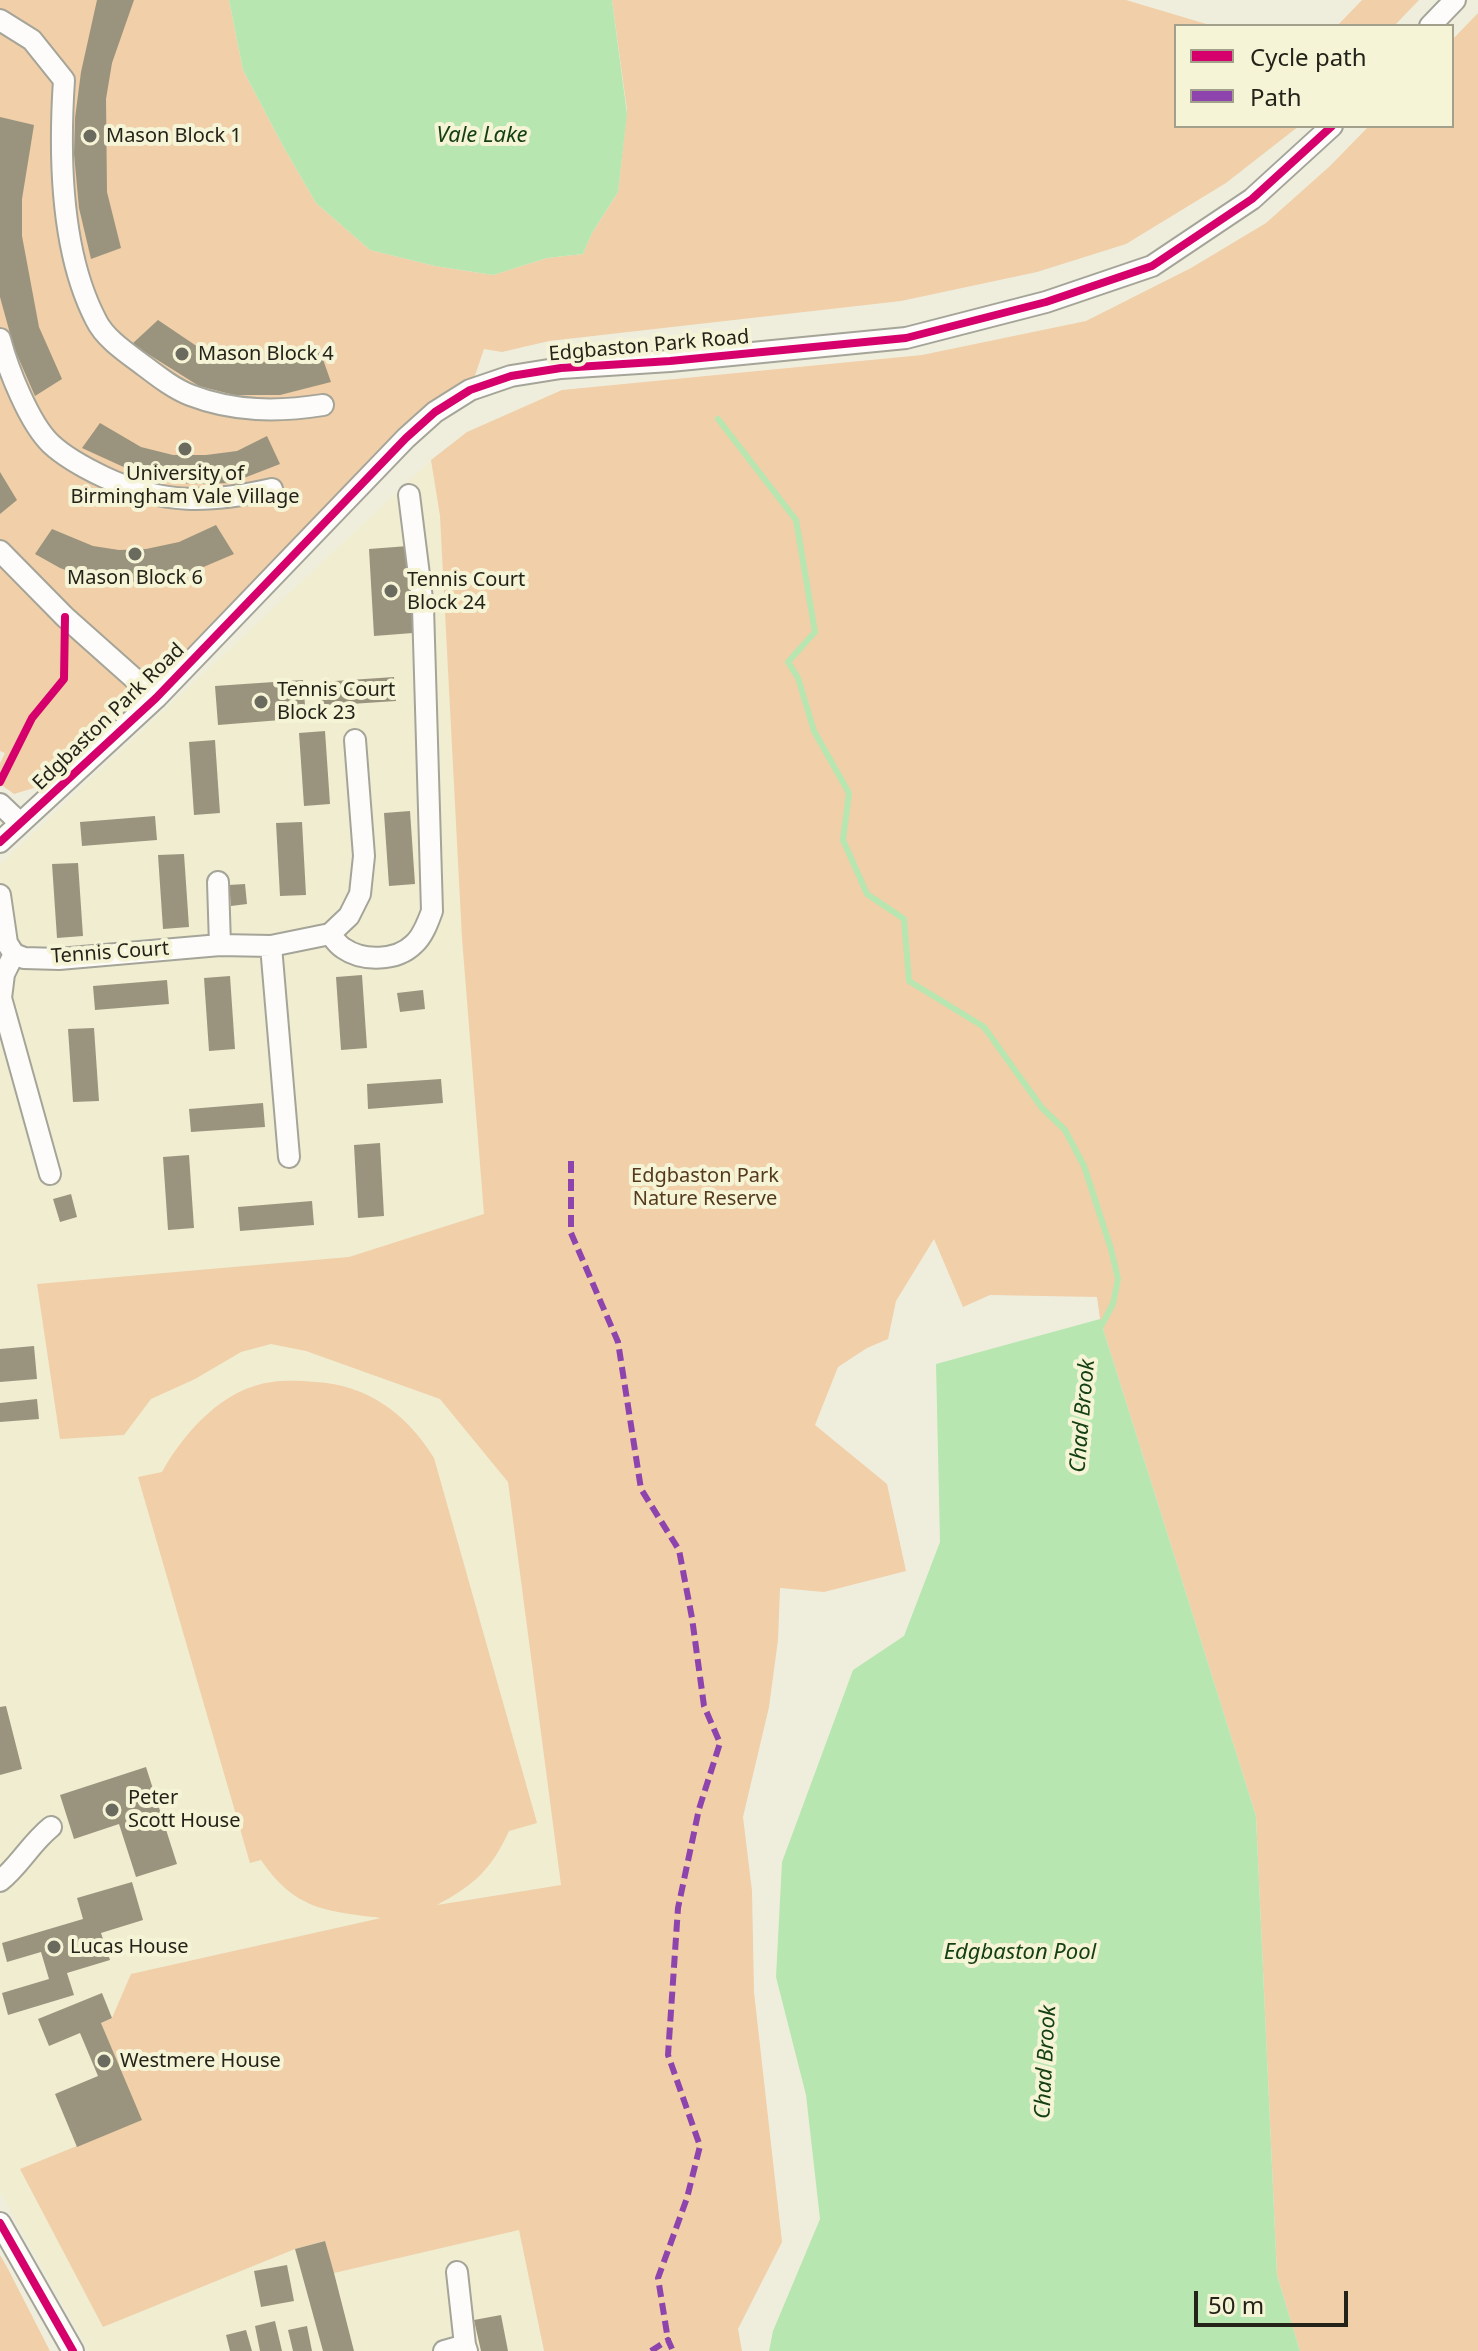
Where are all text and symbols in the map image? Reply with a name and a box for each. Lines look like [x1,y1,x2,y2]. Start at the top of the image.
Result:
legend [1174,24,1454,128]
text: Cycle path [1250,40,1367,73]
text: Path [1250,80,1301,113]
water label: Vale Lake [436,123,528,149]
place label: Mason Block 1 [106,124,242,148]
marker: Mason Block 1 [81,127,99,145]
street label: Edgbaston Park Road [548,325,750,367]
place label: Mason Block 4 [198,342,334,366]
marker: Mason Block 4 [173,345,191,363]
marker: University of Birmingham Vale Village [176,440,194,458]
place label: University of Birmingham Vale Village [70,462,300,509]
marker: Mason Block 6 [126,545,144,563]
place label: Mason Block 6 [67,566,203,590]
place label: Tennis Court Block 24 [407,568,525,615]
marker: Tennis Court Block 24 [382,582,400,600]
street label: Edgbaston Park Road [28,638,190,796]
place label: Tennis Court Block 23 [277,678,395,725]
marker: Tennis Court Block 23 [252,693,270,711]
street label: Tennis Court [50,937,170,969]
park label: Edgbaston Park Nature Reserve [631,1164,779,1211]
water label: Chad Brook [1065,1358,1101,1474]
place label: Peter Scott House [128,1786,240,1833]
marker: Peter Scott House [103,1801,121,1819]
place label: Lucas House [70,1935,189,1959]
marker: Lucas House [45,1938,63,1956]
water label: Edgbaston Pool [944,1940,1096,1966]
water label: Chad Brook [1030,2004,1062,2120]
place label: Westmere House [120,2049,281,2073]
marker: Westmere House [95,2052,113,2070]
scale bar [1198,2275,1352,2325]
text: 50 m [1208,2288,1264,2321]

